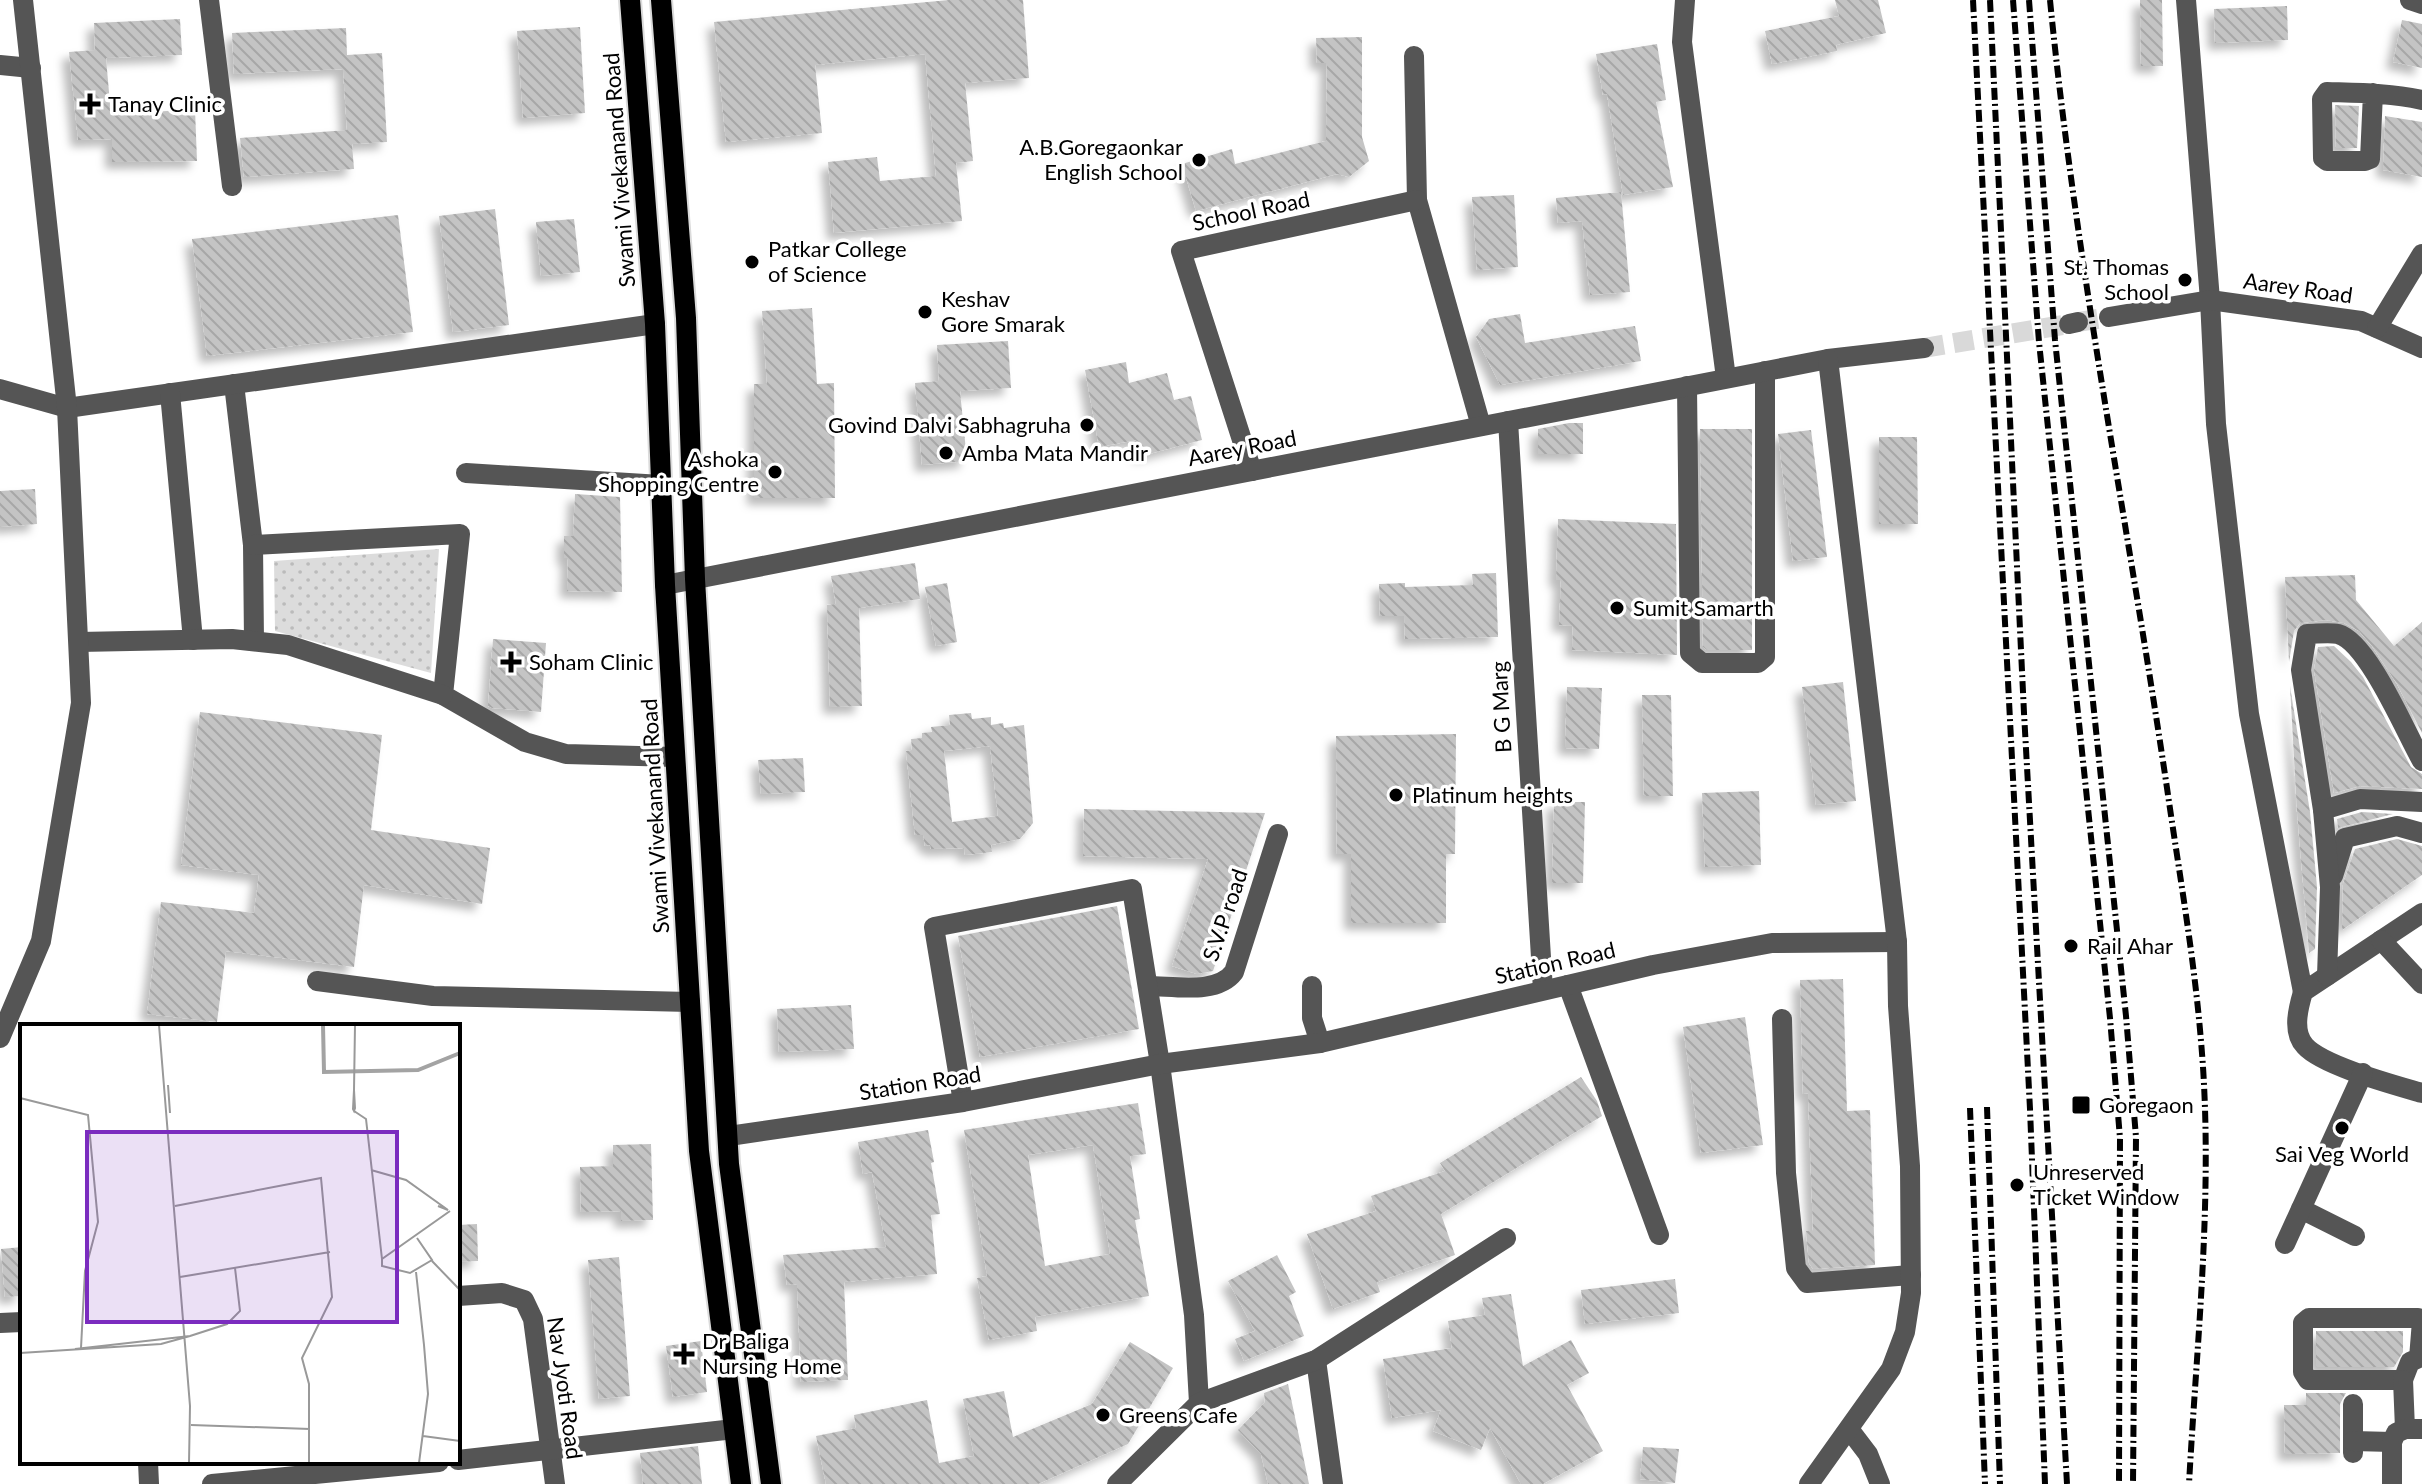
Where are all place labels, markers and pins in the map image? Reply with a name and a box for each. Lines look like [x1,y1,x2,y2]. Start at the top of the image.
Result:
place label: Tanay Clinic [108,90,222,117]
marker: Tanay Clinic [79,93,101,115]
place label: A.B.Goregaonkar English School [1019,133,1183,185]
marker: A.B.Goregaonkar English School [1190,151,1208,169]
place label: Patkar College of Science [768,235,907,287]
marker: Patkar College of Science [743,253,761,271]
place label: St. Thomas School [2063,253,2169,305]
marker: St. Thomas School [2176,271,2194,289]
place label: Keshav Gore Smarak [941,285,1066,337]
marker: Keshav Gore Smarak [916,303,934,321]
place label: Govind Dalvi Sabhagruha [828,411,1071,438]
marker: Govind Dalvi Sabhagruha [1078,416,1096,434]
place label: Amba Mata Mandir [962,439,1148,466]
marker: Amba Mata Mandir [937,444,955,462]
place label: Ashoka Shopping Centre [598,445,759,497]
marker: Ashoka Shopping Centre [766,463,784,481]
place label: Sumit Samarth [1633,594,1774,621]
marker: Sumit Samarth [1608,599,1626,617]
place label: Soham Clinic [529,648,654,675]
marker: Soham Clinic [500,651,522,673]
place label: Platinum heights [1412,781,1573,808]
marker: Platinum heights [1387,786,1405,804]
place label: Rail Ahar [2087,932,2173,959]
marker: Rail Ahar [2062,937,2080,955]
place label: Goregaon [2099,1091,2194,1118]
marker: Goregaon [2070,1094,2092,1116]
marker: Sai Veg World [2333,1119,2351,1137]
place label: Sai Veg World [2275,1140,2409,1167]
place label: Unreserved Ticket Window [2033,1158,2179,1210]
marker: Unreserved Ticket Window [2008,1176,2026,1194]
place label: Dr Baliga Nursing Home [702,1327,842,1379]
marker: Dr Baliga Nursing Home [673,1343,695,1365]
place label: Greens Cafe [1119,1401,1238,1428]
marker: Greens Cafe [1094,1406,1112,1424]

